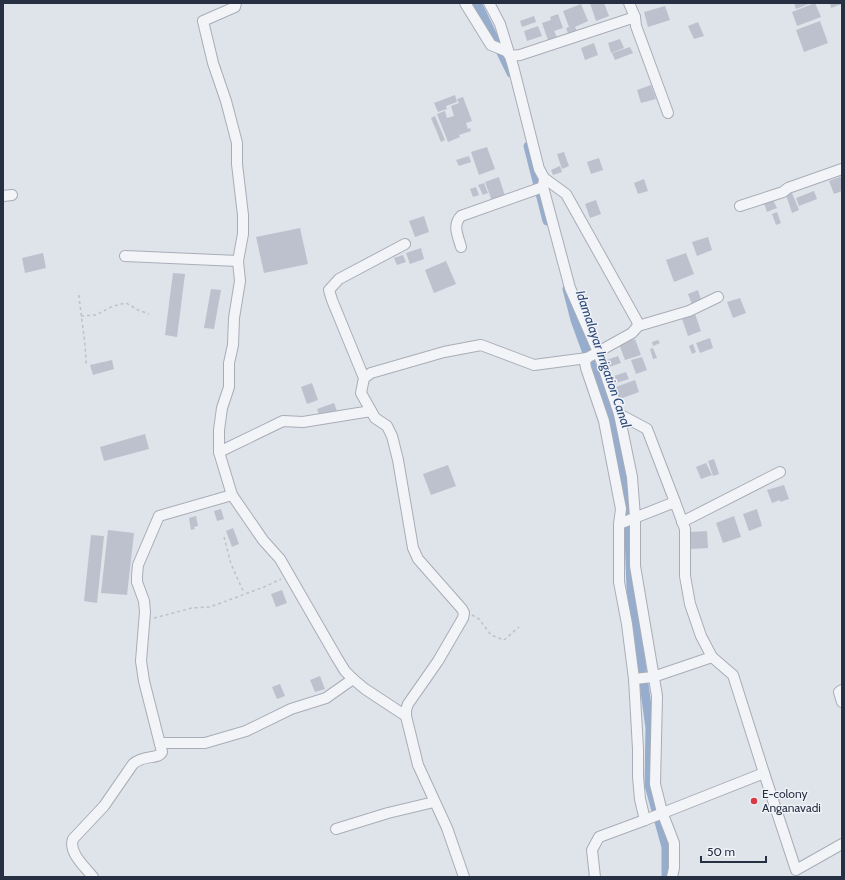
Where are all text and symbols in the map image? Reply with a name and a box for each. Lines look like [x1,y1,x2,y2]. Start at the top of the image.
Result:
water label: Idamalayar Irrigation Canal [573,288,635,430]
place label: E-colony Anganavadi [762,786,821,815]
marker: E-colony Anganavadi [749,796,759,806]
scale bar [701,838,766,864]
text: 50 m [707,844,735,859]

